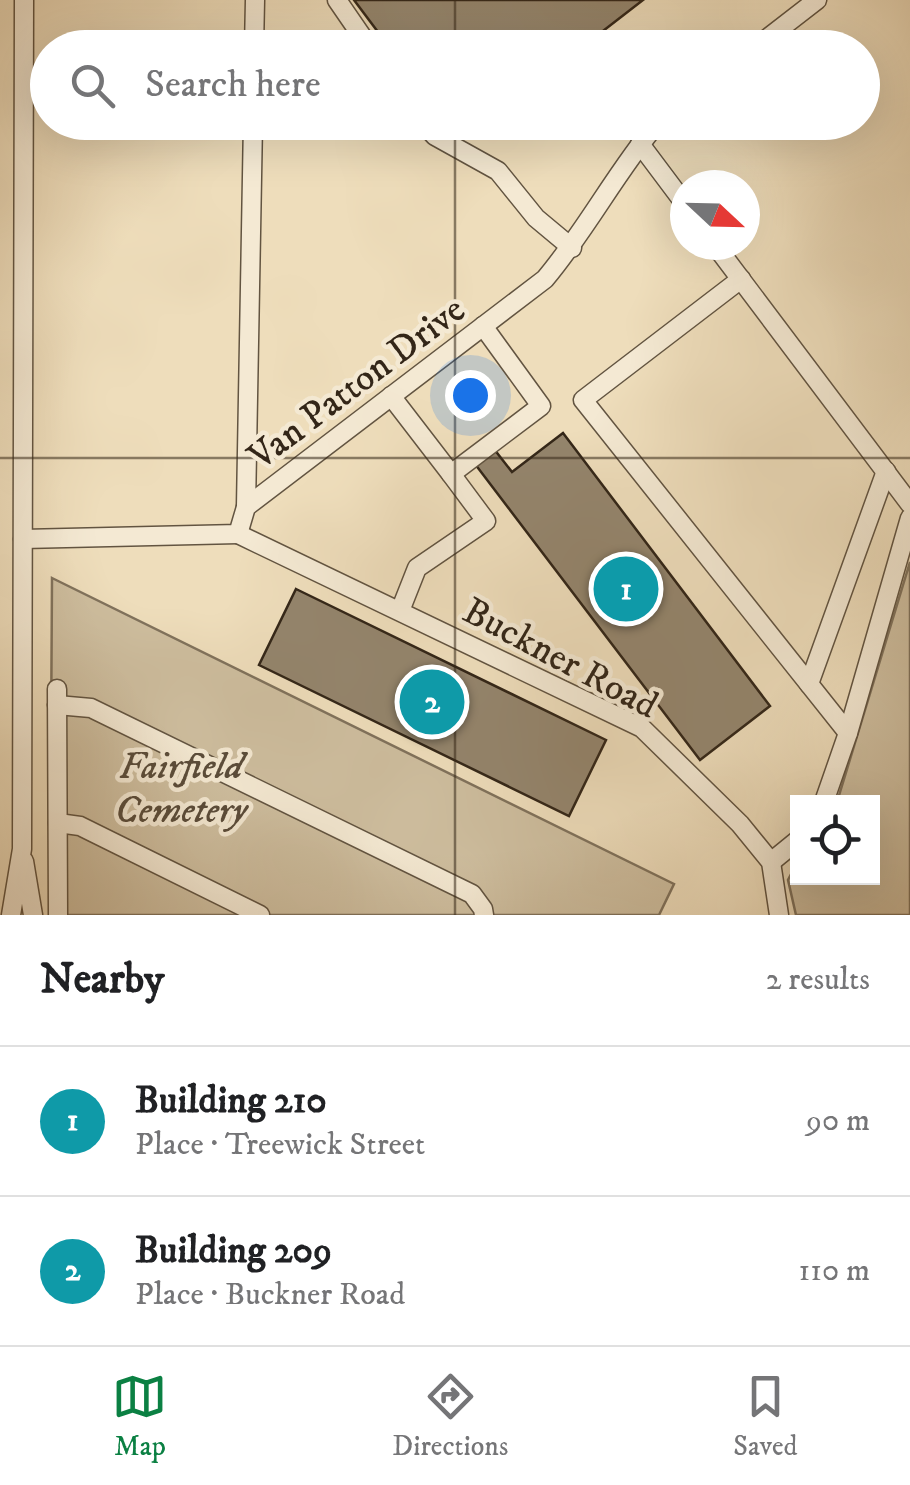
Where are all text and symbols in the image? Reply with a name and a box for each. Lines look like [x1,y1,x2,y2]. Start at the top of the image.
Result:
search box [30,30,880,140]
icon: search [65,58,120,113]
text: Search here [145,61,321,109]
north arrow [670,170,760,260]
street label: Van Patton Drive [238,286,475,481]
your location [445,370,496,421]
pin: 1 [594,552,658,626]
street label: Buckner Road [454,587,666,730]
pin: 2 [400,664,464,740]
park label: Fairfield Cemetery [115,743,249,835]
map controls [790,795,880,885]
button: locate [790,795,880,885]
text: Nearby [40,954,164,1006]
text: 2 results [766,960,870,1000]
text: Building 210 [135,1077,327,1125]
text: 1 [67,1101,78,1141]
text: 90 m [806,1101,870,1141]
text: Place · Treewick Street [135,1125,425,1165]
text: Building 209 [135,1227,332,1275]
text: 2 [65,1251,80,1291]
text: 110 m [798,1251,870,1291]
text: Place · Buckner Road [135,1275,405,1315]
tab: Map [112,1369,167,1464]
tab: Directions [392,1369,508,1464]
tab: Saved [733,1369,798,1464]

